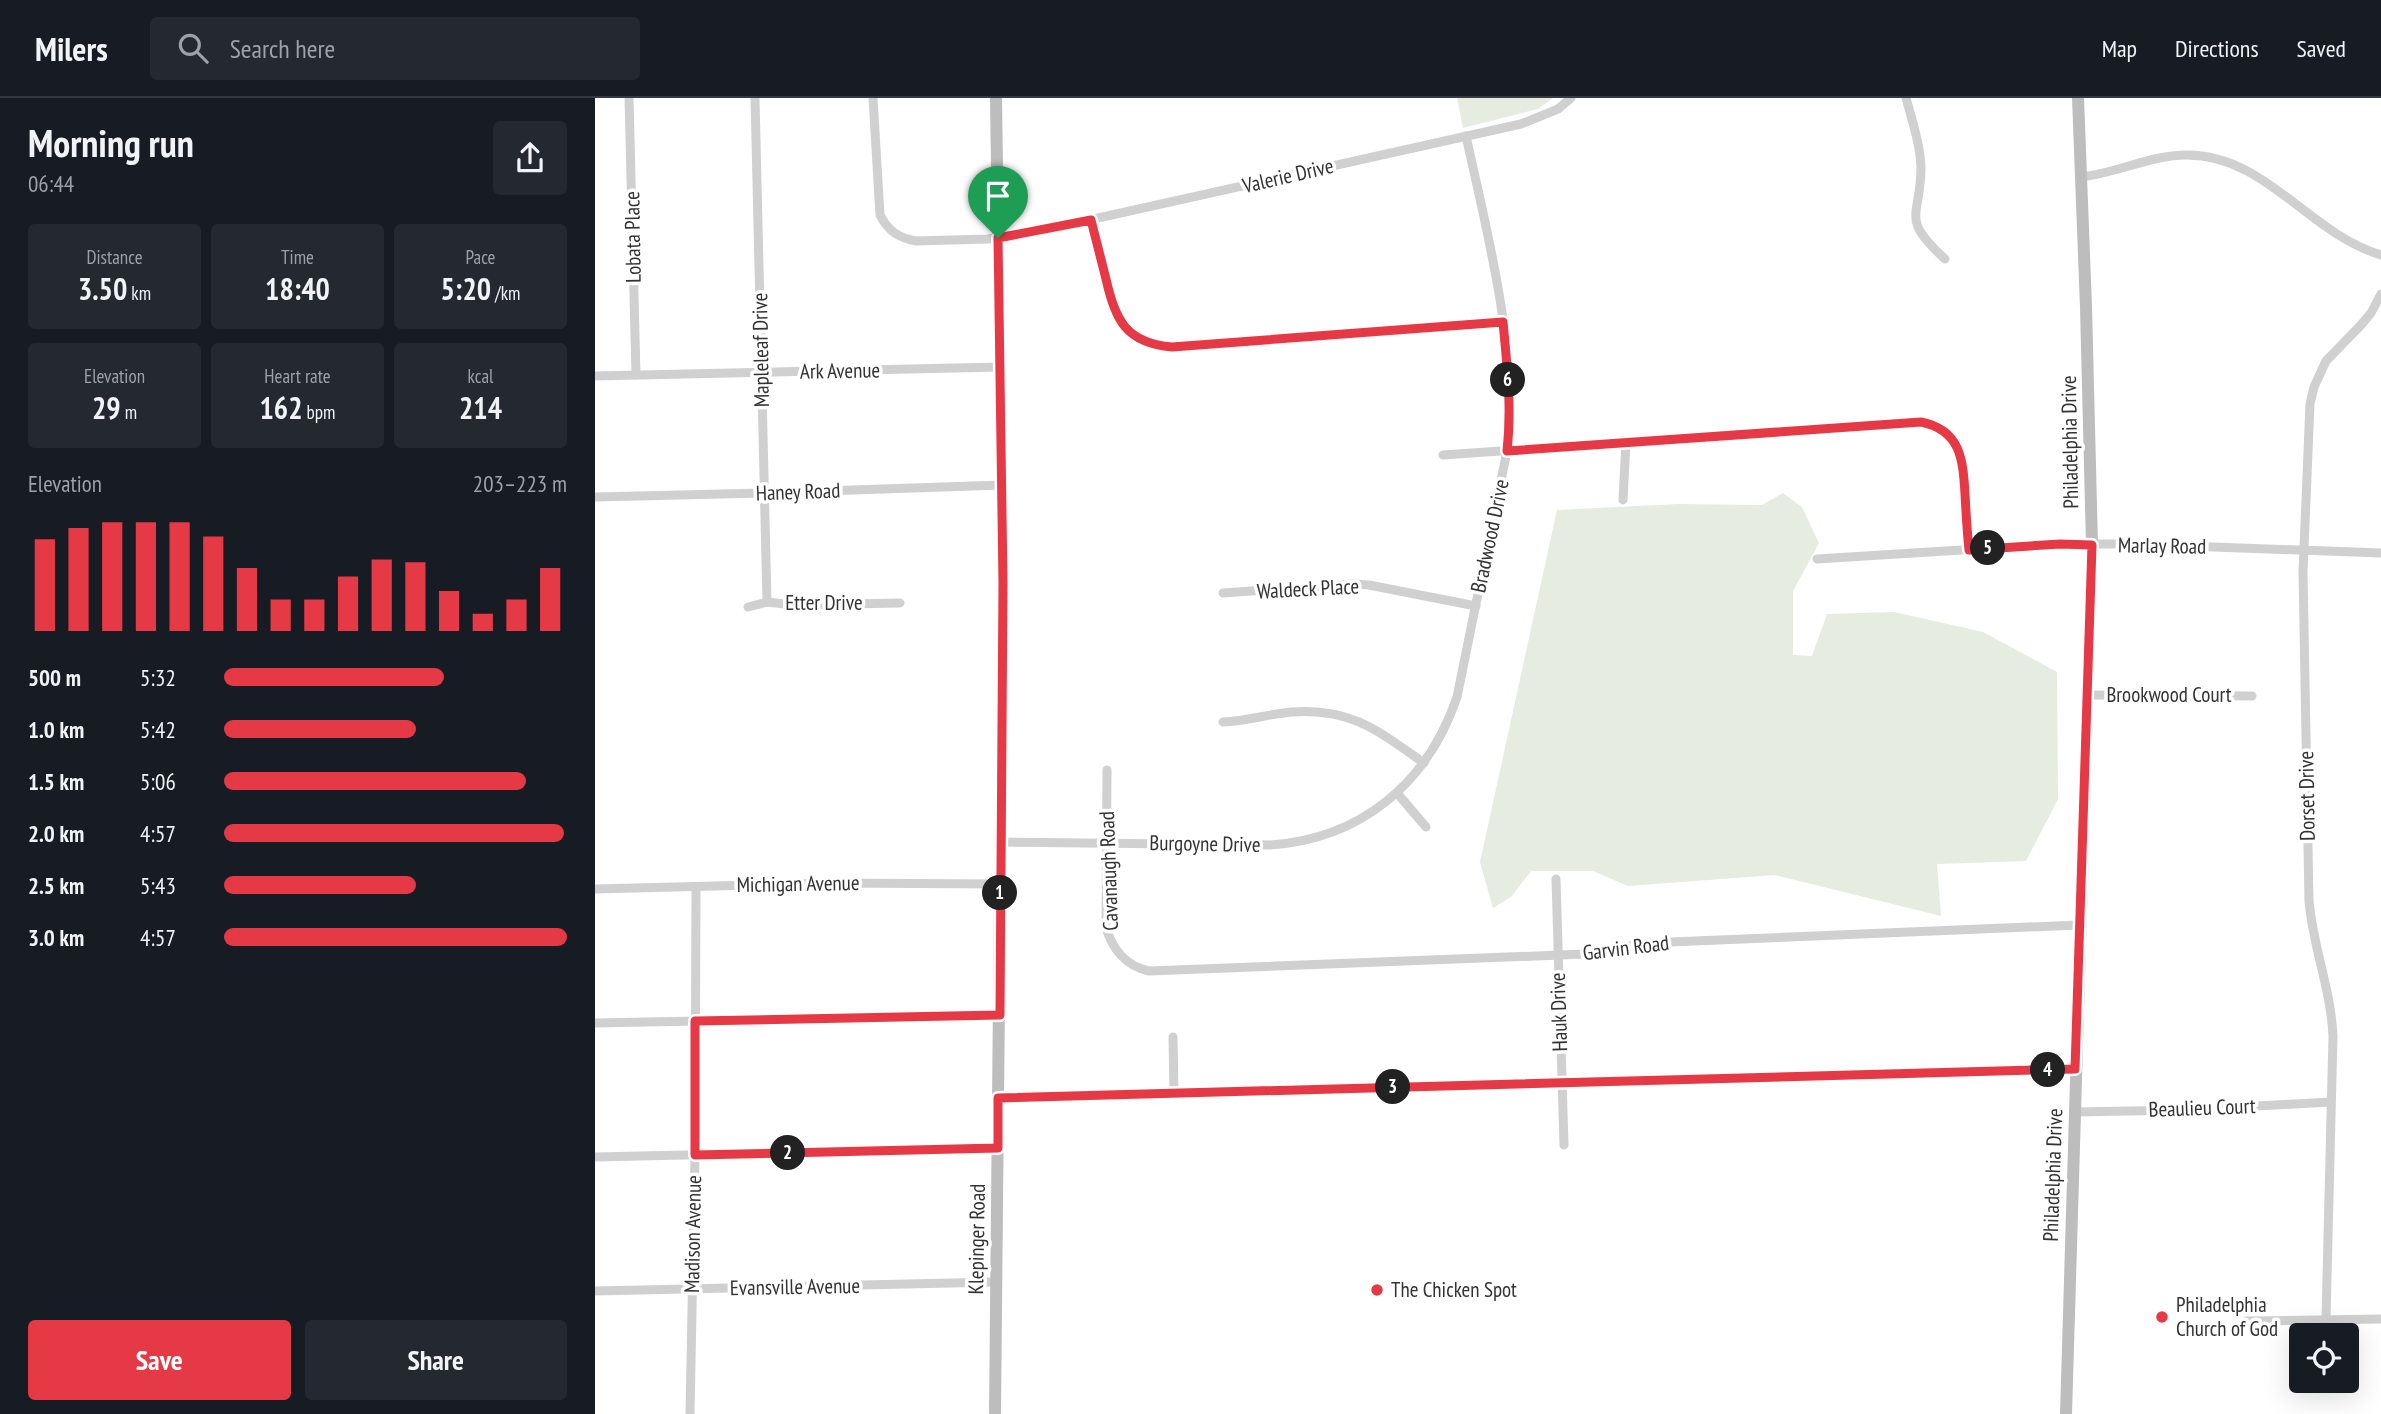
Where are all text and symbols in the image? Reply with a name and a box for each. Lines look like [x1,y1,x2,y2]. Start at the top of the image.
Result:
search box [150,17,640,80]
text: Milers [35,27,108,70]
icon: search [174,29,212,67]
text: Search here [230,32,335,65]
text: Map [2102,33,2137,64]
text: Directions [2175,33,2259,64]
text: Saved [2297,33,2346,64]
text: Morning run [28,118,194,167]
button: share [493,121,567,195]
street label: Valerie Drive [1239,152,1336,199]
pin [968,166,1028,238]
text: 06:44 [28,169,74,198]
icon: arrive [979,177,1017,215]
street label: Lobata Place [618,191,647,283]
text: Distance [87,245,142,269]
text: Time [281,245,314,269]
text: Pace [466,245,495,269]
text: 3.50 [78,269,127,308]
text: 18:40 [265,269,330,308]
text: 5:20 [441,269,491,308]
text: km [127,281,151,305]
text: /km [491,281,520,305]
street label: Mapleleaf Drive [746,293,775,407]
street label: Ark Avenue [800,356,880,385]
pin: 6 [1490,362,1525,398]
text: Elevation [84,364,145,388]
text: Heart rate [264,364,331,388]
text: kcal [468,364,493,388]
text: 6 [1503,367,1512,391]
street label: Philadelphia Drive [2055,375,2084,509]
text: 29 [92,388,121,427]
text: 162 [260,388,303,427]
text: 214 [459,388,502,427]
text: m [121,400,137,424]
text: bpm [303,400,335,424]
text: Elevation [28,469,102,498]
text: 203–223 m [473,469,567,498]
street label: Haney Road [755,477,841,506]
street label: Bradwood Drive [1464,477,1515,595]
pin: 5 [1971,531,2005,566]
street label: Marlay Road [2118,531,2206,560]
text: 5 [1983,535,1992,559]
street label: Waldeck Place [1256,572,1360,605]
street label: Etter Drive [785,589,863,616]
text: 500 m [28,663,81,692]
text: 5:32 [140,663,176,692]
street label: Brookwood Court [2106,681,2232,708]
text: 1.0 km [28,715,84,744]
text: 5:42 [140,715,176,744]
street label: Dorset Drive [2292,751,2321,841]
text: 1.5 km [28,767,84,796]
text: 5:06 [140,767,176,796]
street label: Cavanaugh Road [1093,811,1124,931]
text: 2.0 km [28,819,84,848]
text: 4:57 [140,819,176,848]
street label: Burgoyne Drive [1149,829,1261,858]
street label: Michigan Avenue [736,869,860,898]
text: 2.5 km [28,871,84,900]
text: 5:43 [140,871,176,900]
pin: 1 [983,876,1017,910]
text: 1 [995,880,1004,904]
text: 3.0 km [28,923,84,952]
text: 4:57 [140,923,176,952]
street label: Garvin Road [1581,929,1671,966]
street label: Hauk Drive [1544,972,1573,1052]
pin: 4 [2031,1052,2065,1088]
text: 4 [2043,1057,2052,1081]
pin: 3 [1375,1070,1411,1104]
text: 3 [1388,1074,1397,1098]
street label: Beaulieu Court [2148,1092,2256,1123]
street label: Philadelphia Drive [2037,1108,2068,1242]
pin: 2 [771,1136,805,1170]
text: 2 [783,1140,792,1164]
street label: Madison Avenue [678,1175,707,1293]
street label: Klepinger Road [962,1183,991,1295]
street label: Evansville Avenue [730,1272,860,1301]
place label: The Chicken Spot [1391,1276,1517,1303]
marker: The Chicken Spot [1369,1282,1385,1298]
place label: Philadelphia Church of God [2176,1291,2278,1342]
marker: Philadelphia Church of God [2154,1309,2170,1325]
button: Save [28,1320,291,1400]
button: Share [305,1320,567,1400]
map controls [2289,1323,2359,1393]
button: locate [2289,1323,2359,1393]

